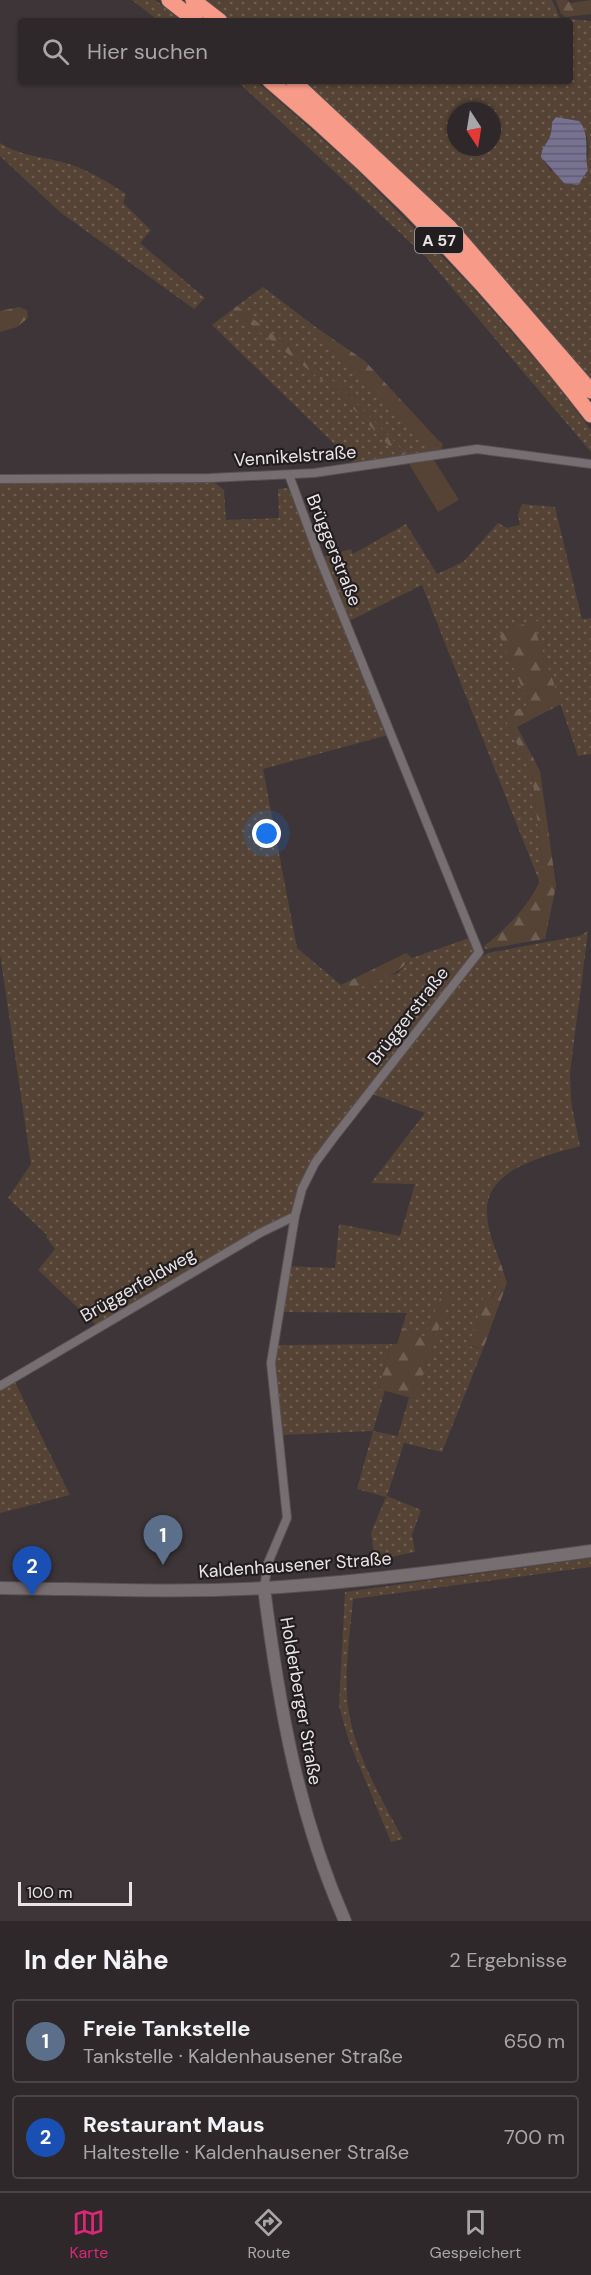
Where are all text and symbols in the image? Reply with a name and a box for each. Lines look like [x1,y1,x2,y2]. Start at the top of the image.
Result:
search box [18,18,573,84]
icon: search [39,35,72,68]
text: Hier suchen [87,37,208,66]
north arrow [447,102,501,156]
road number: A 57 [415,227,463,253]
street label: Vennikelstraße [233,440,357,472]
street label: Brüggerstraße [301,491,367,609]
your location [252,819,281,848]
street label: Brüggerstraße [362,962,454,1070]
street label: Brüggerfeldweg [76,1242,200,1328]
pin: 1 [144,1516,182,1565]
pin: 2 [12,1546,51,1596]
street label: Kaldenhausener Straße [198,1546,392,1584]
street label: Holderberger Straße [274,1615,328,1787]
scale bar [18,1879,132,1906]
text: 100 m [27,1882,72,1903]
text: In der Nähe [24,1943,169,1977]
text: 2 Ergebnisse [449,1947,567,1973]
text: Freie Tankstelle [83,2014,250,2043]
text: 1 [42,2028,49,2054]
text: 650 m [504,2028,565,2054]
text: Tankstelle · Kaldenhausener Straße [83,2043,403,2069]
text: Restaurant Maus [83,2110,265,2139]
text: 2 [40,2124,51,2150]
text: 700 m [504,2124,565,2150]
text: Haltestelle · Kaldenhausener Straße [83,2139,409,2165]
tab: Karte [70,2206,108,2263]
tab: Route [248,2206,290,2263]
tab: Gespeichert [430,2206,521,2263]

